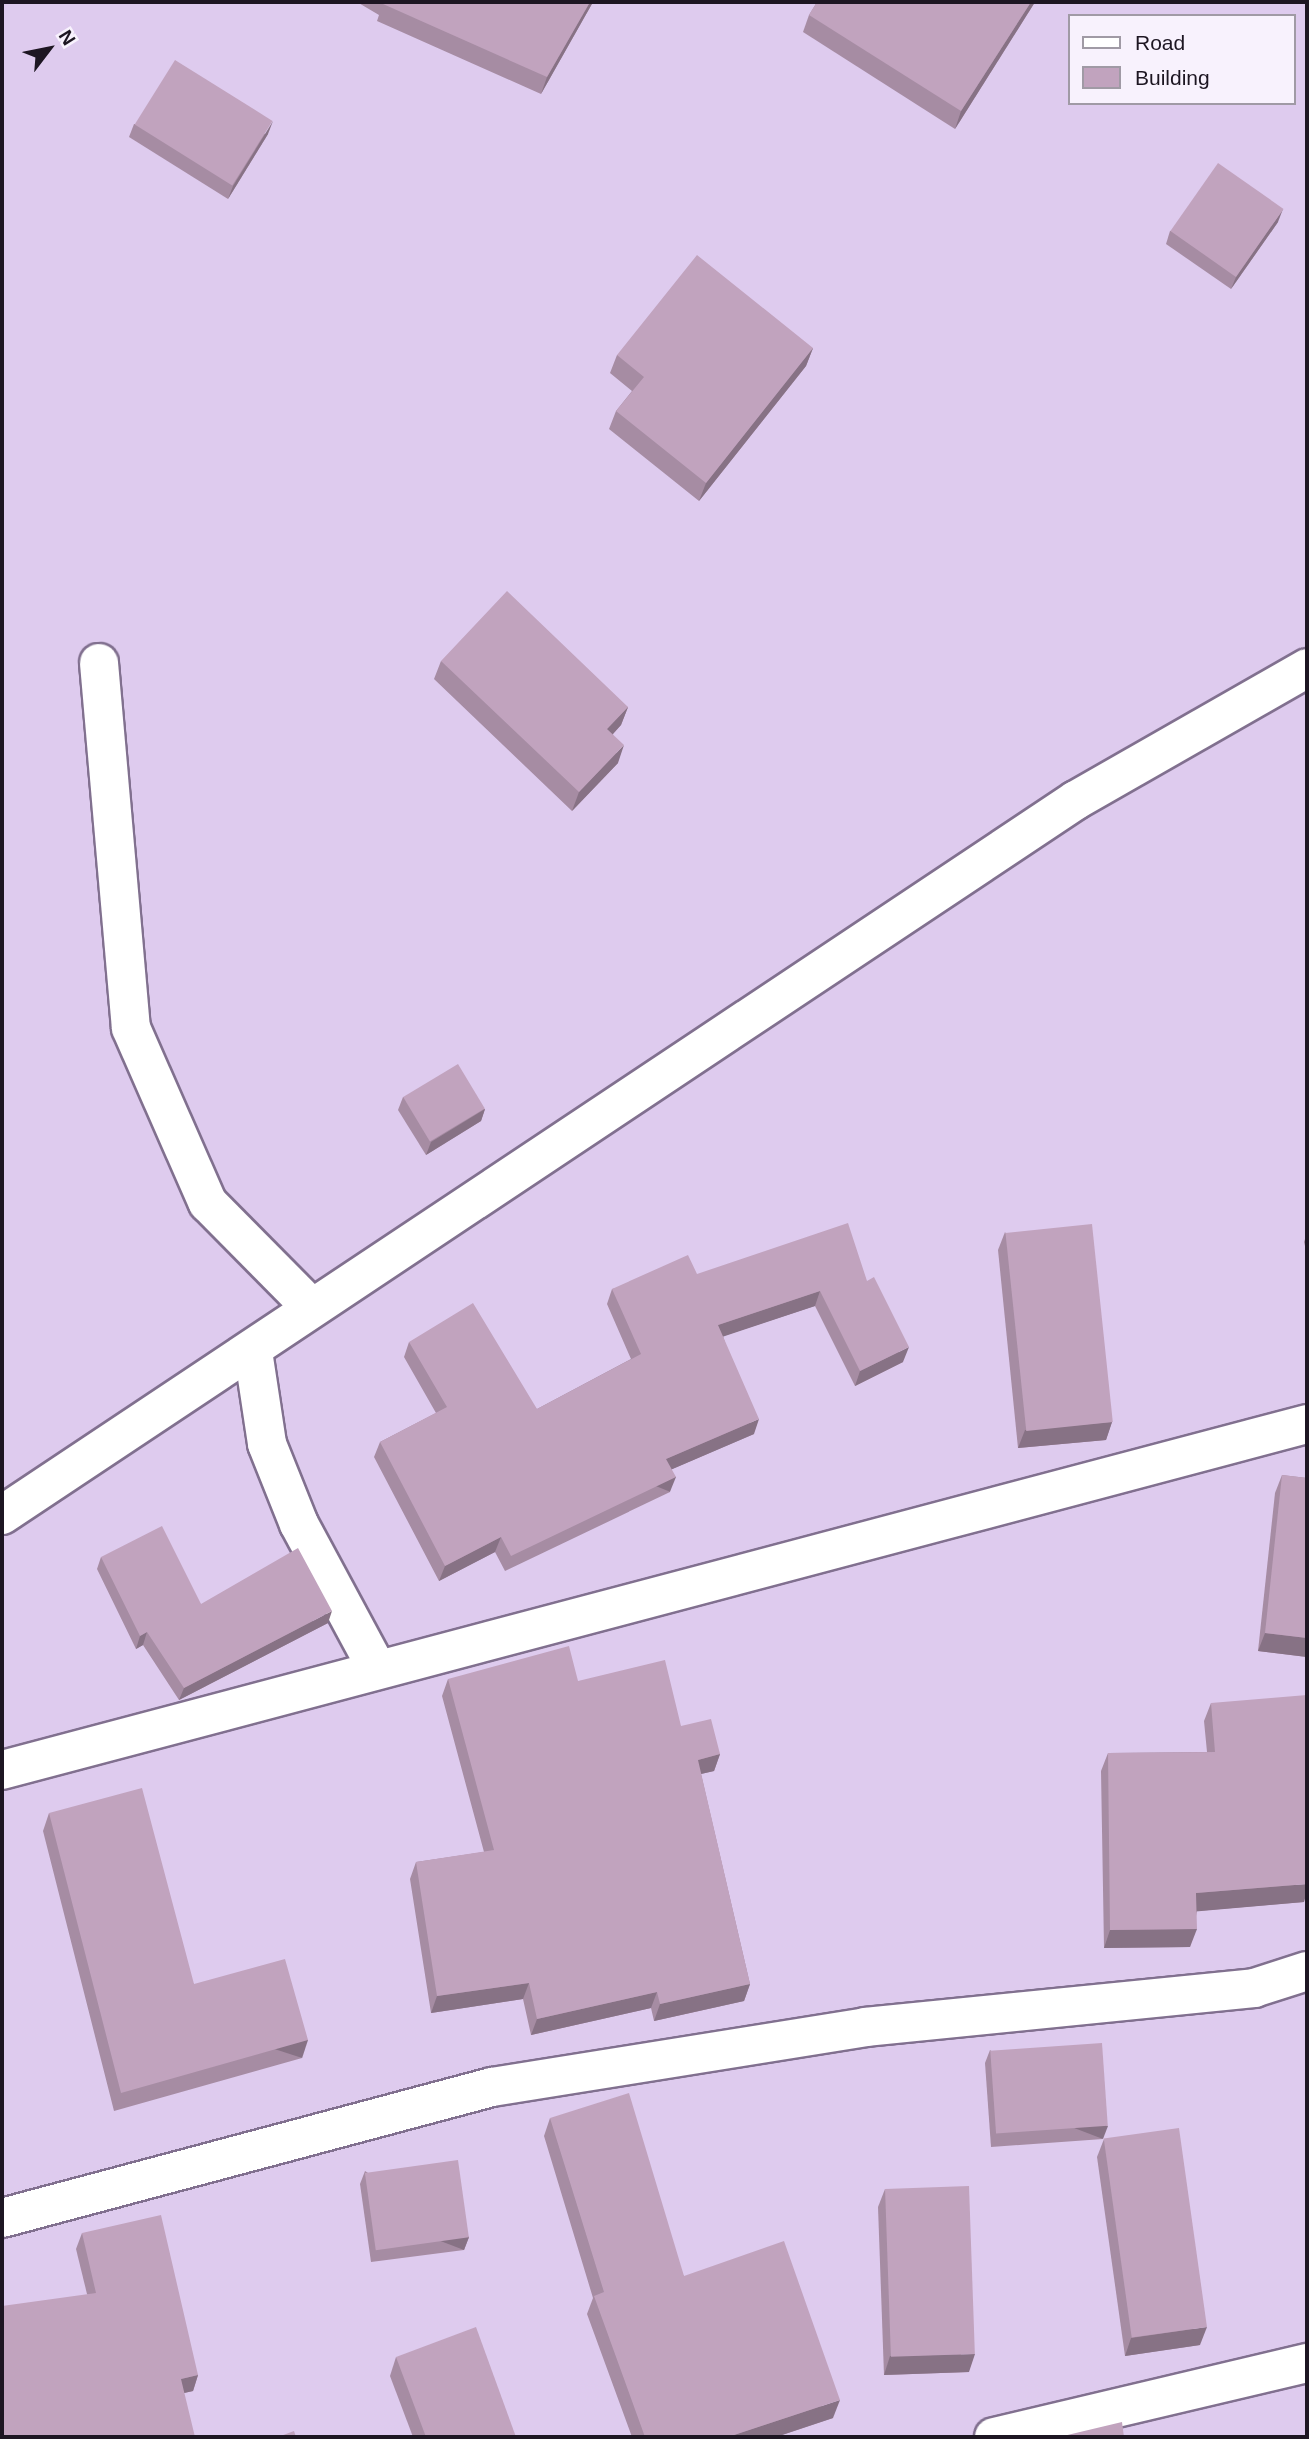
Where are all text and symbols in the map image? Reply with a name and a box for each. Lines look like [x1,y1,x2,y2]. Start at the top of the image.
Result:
north arrow [14,14,84,84]
legend [1068,14,1295,105]
text: N [55,26,80,49]
text: Road [1135,31,1185,54]
text: Building [1135,66,1210,89]

